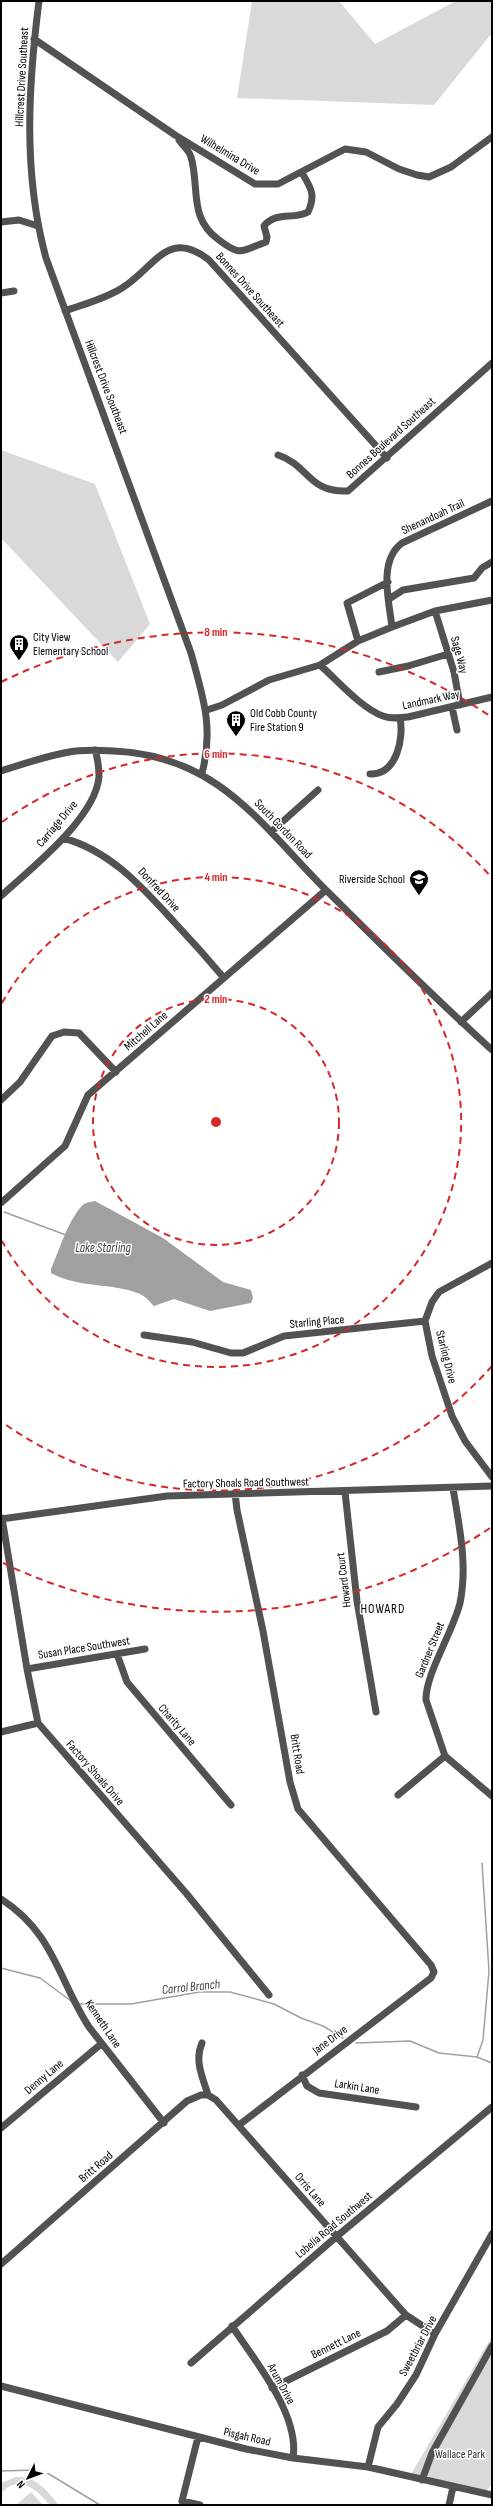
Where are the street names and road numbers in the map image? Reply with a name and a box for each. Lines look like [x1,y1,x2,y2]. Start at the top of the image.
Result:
street label: Hillcrest Drive Southeast [12,27,32,127]
street label: Wilhelmina Drive [197,131,263,179]
street label: Bonnes Drive Southeast [212,249,288,331]
street label: Hillcrest Drive Southeast [81,338,131,437]
street label: Bonnes Boulevard Southeast [343,394,439,482]
street label: Shenandoah Trail [399,496,467,538]
street label: Sage Way [447,635,471,676]
street label: Landmark Way [401,687,461,713]
street label: South Gordon Road [251,796,315,862]
street label: Carriage Drive [33,797,81,850]
street label: Donfred Drive [135,865,184,916]
street label: Mitchell Lane [121,1008,171,1054]
street label: Starling Place [289,1312,345,1332]
street label: Starling Drive [432,1329,460,1385]
street label: Factory Shoals Road Southwest [183,1474,309,1492]
street label: Howard Court [333,1551,355,1608]
street label: Gardner Street [412,1619,448,1680]
street label: Susan Place Southwest [37,1633,131,1663]
street label: Charity Lane [155,1701,199,1749]
street label: Britt Road [286,1733,308,1775]
street label: Factory Shoals Drive [63,1737,128,1809]
street label: Kenneth Lane [81,1997,125,2051]
street label: Jane Drive [309,2022,351,2059]
street label: Denny Lane [21,2056,67,2098]
street label: Larkin Lane [333,2076,381,2098]
street label: Britt Road [76,2148,116,2186]
street label: Orris Lane [291,2170,329,2210]
street label: Lobelia Road Southwest [293,2188,376,2261]
street label: Sweetbriar Drive [396,2313,440,2379]
street label: Bennett Lane [309,2325,363,2362]
street label: Arum Drive [263,2360,298,2407]
street label: Pisgah Road [222,2424,272,2450]

